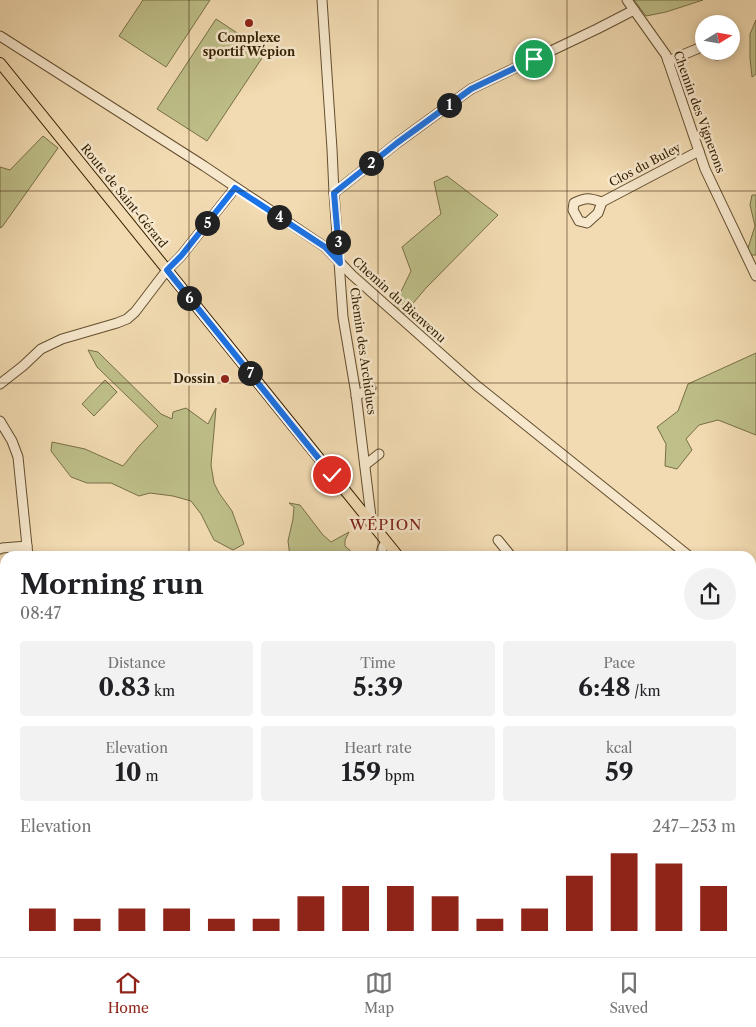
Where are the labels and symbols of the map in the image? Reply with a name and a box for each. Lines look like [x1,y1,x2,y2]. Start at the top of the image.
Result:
north arrow [695,15,740,60]
marker: Complexe sportif Wépion [243,17,255,29]
place label: Complexe sportif Wépion [203,30,296,59]
pin [513,38,555,80]
street label: Chemin des Vignerons [670,49,729,175]
pin: 1 [436,92,462,118]
street label: Clos du Buley [606,139,683,190]
street label: Route de Saint-Gérard [78,141,171,251]
pin: 2 [358,150,384,176]
pin: 4 [266,204,292,230]
pin: 5 [194,210,220,236]
pin: 3 [326,230,350,254]
street label: Chemin du Bienvenu [349,254,450,346]
pin: 6 [176,286,202,310]
street label: Chemin des Archiducs [347,286,380,416]
pin: 7 [238,360,262,386]
place label: Dossin [173,371,216,386]
marker: Dossin [219,373,231,385]
pin [311,454,353,496]
district label: WÉPION [349,515,422,534]

